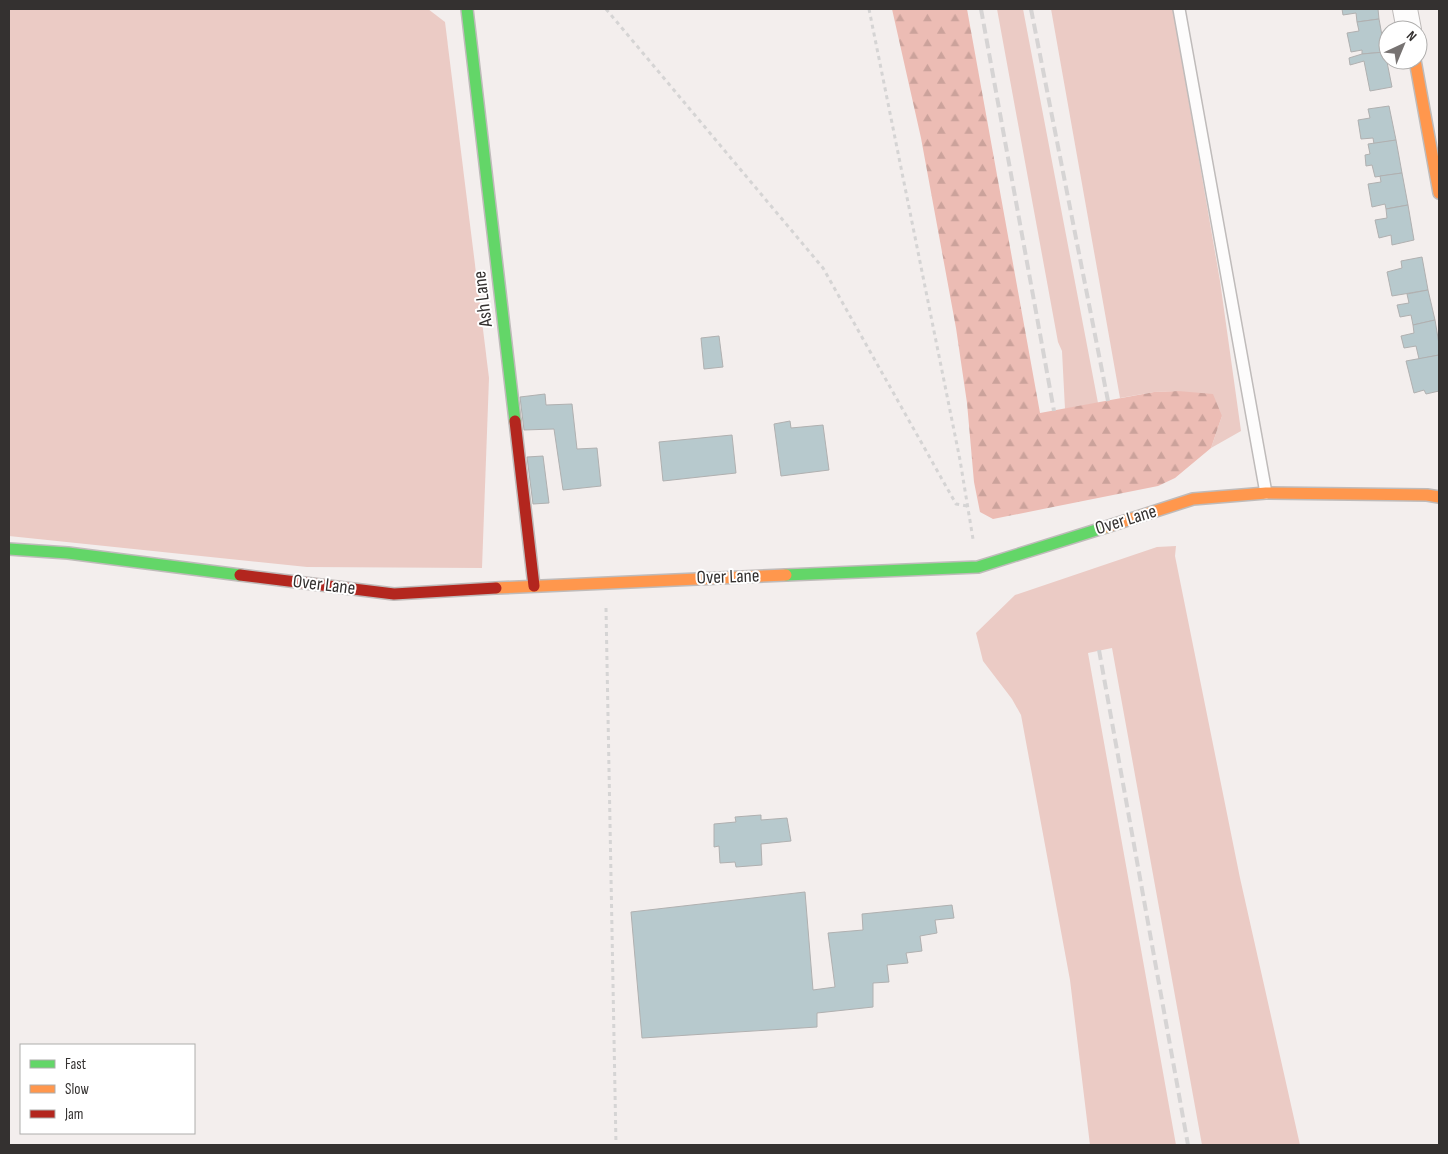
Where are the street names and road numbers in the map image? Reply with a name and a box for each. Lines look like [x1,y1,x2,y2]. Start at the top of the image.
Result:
street label: Ash Lane [468,270,498,329]
street label: Over Lane [1093,500,1159,540]
street label: Over Lane [696,564,760,590]
street label: Over Lane [291,570,357,600]

